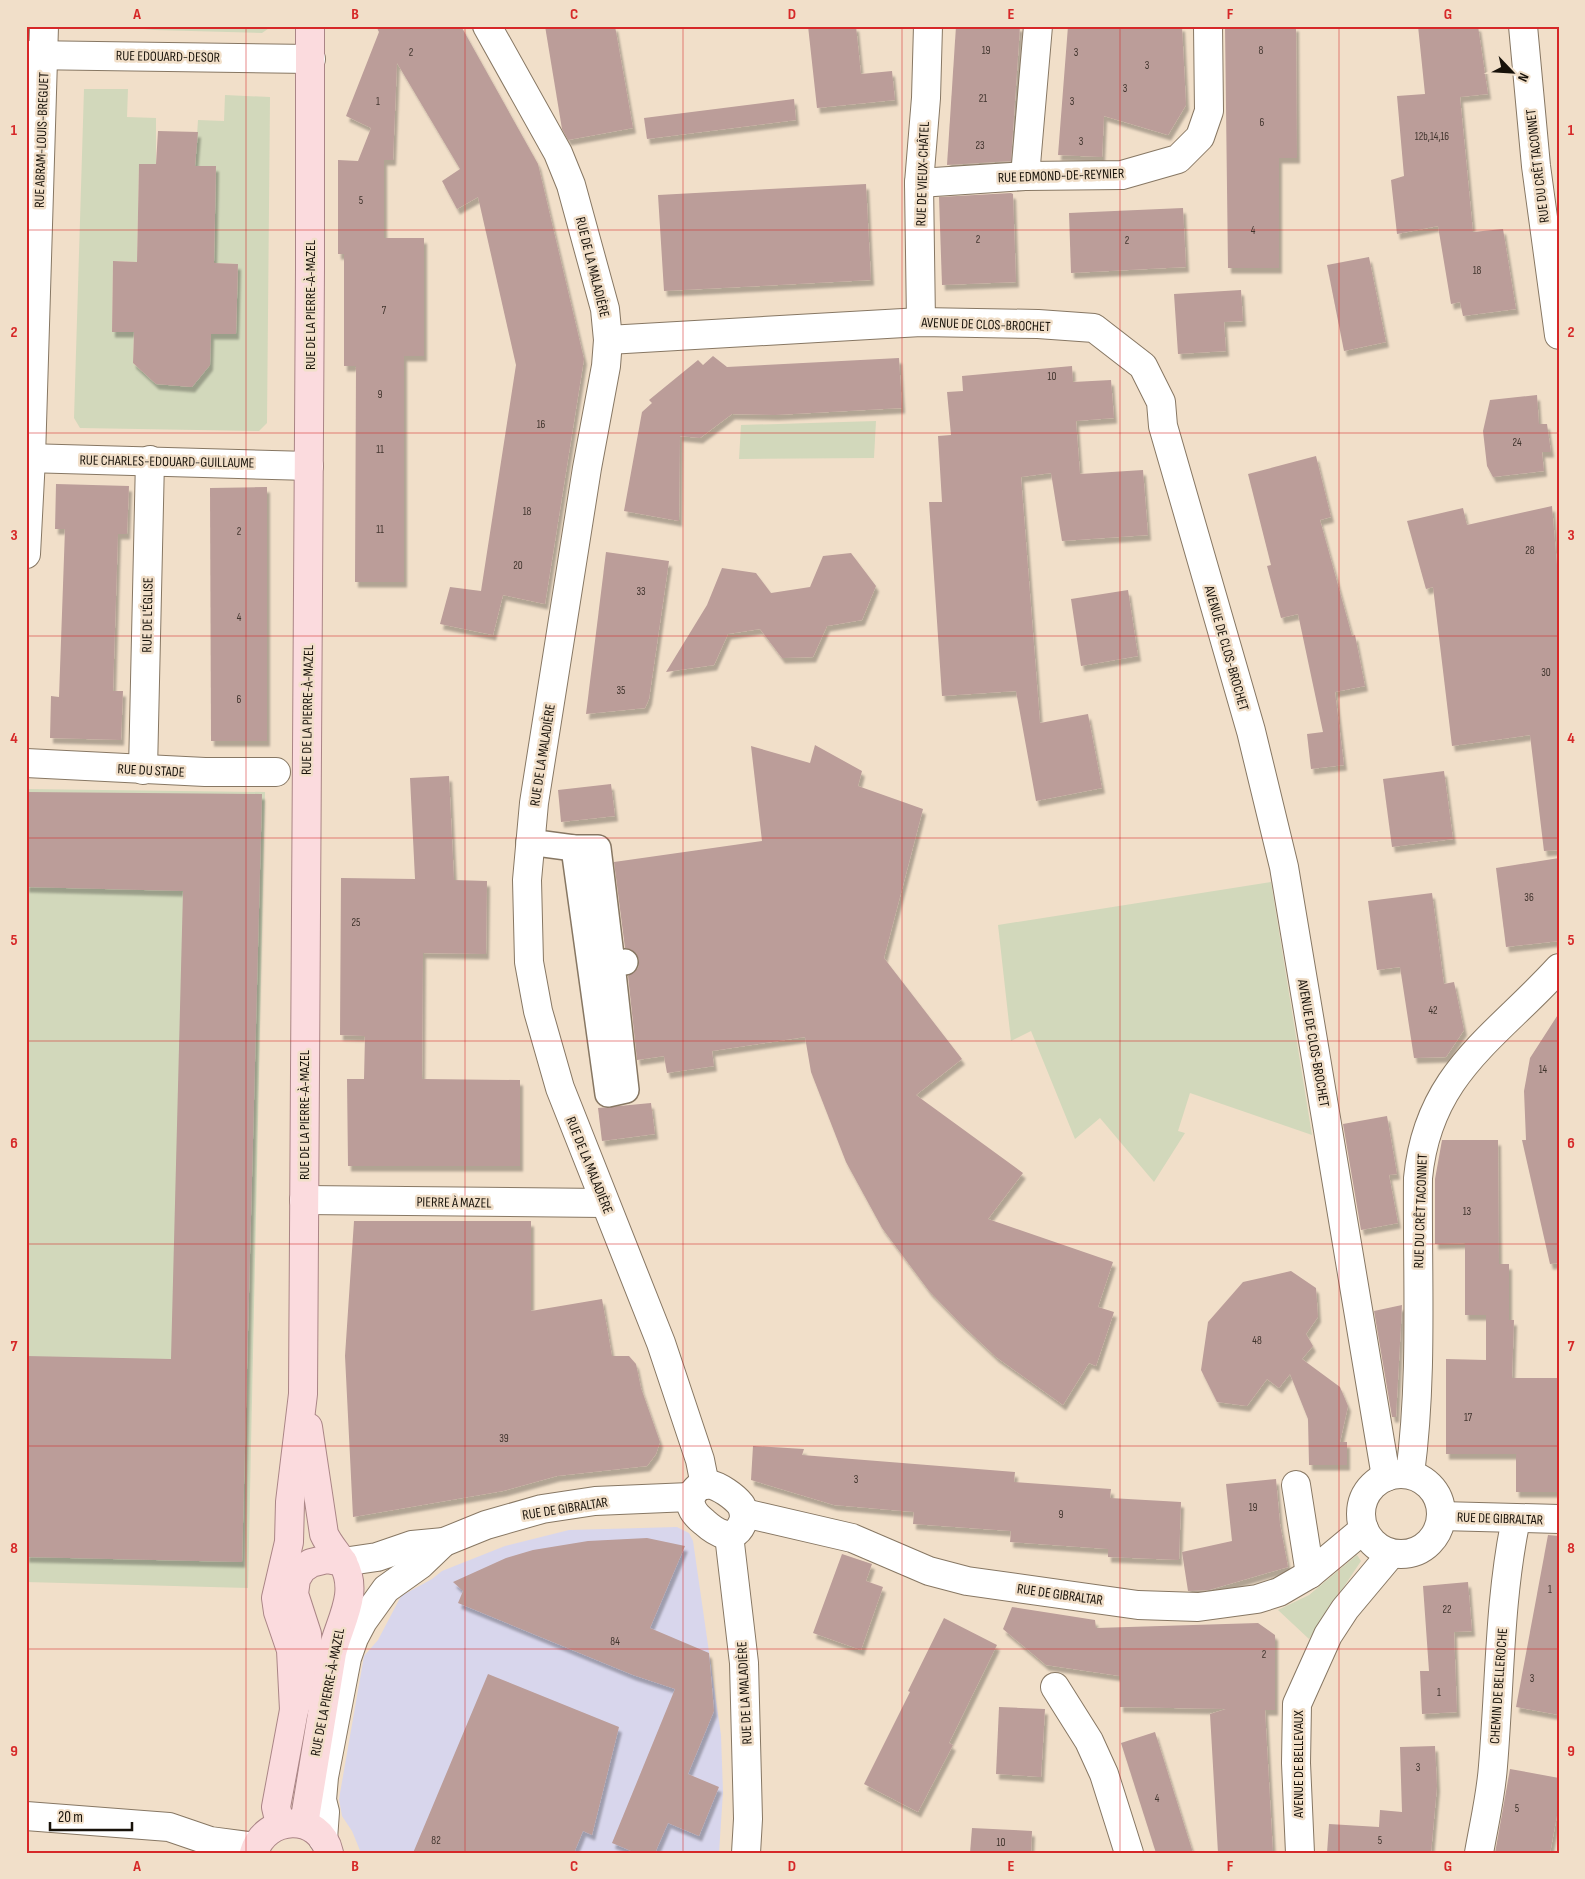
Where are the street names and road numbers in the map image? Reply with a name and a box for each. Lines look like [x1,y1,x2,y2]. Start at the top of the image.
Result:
street label: RUE EDOUARD-DESOR [116,47,221,66]
street label: RUE ABRAM-LOUIS-BREGUET [31,72,52,208]
street label: RUE DU CRÊT TACONNET [1522,108,1553,224]
street label: RUE DE VIEUX-CHÂTEL [912,121,933,227]
street label: RUE EDMOND-DE-REYNIER [998,165,1125,186]
street label: RUE DE LA MALADIÈRE [572,215,613,319]
street label: RUE DE LA PIERRE-À-MAZEL [302,240,319,370]
street label: AVENUE DE CLOS-BROCHET [920,314,1051,335]
street label: RUE CHARLES-EDOUARD-GUILLAUME [79,451,255,472]
street label: RUE DE L'ÉGLISE [138,577,157,653]
street label: AVENUE DE CLOS-BROCHET [1200,583,1253,713]
street label: RUE DE LA PIERRE-À-MAZEL [298,645,317,775]
street label: RUE DE LA MALADIÈRE [526,703,559,807]
street label: RUE DU STADE [117,760,185,781]
street label: AVENUE DE CLOS-BROCHET [1294,977,1333,1109]
street label: RUE DE LA PIERRE-À-MAZEL [296,1050,313,1180]
street label: RUE DE LA MALADIÈRE [562,1114,617,1216]
street label: RUE DU CRÊT TACONNET [1410,1153,1431,1269]
street label: PIERRE À MAZEL [416,1193,492,1212]
street label: RUE DE GIBRALTAR [521,1493,610,1524]
street label: RUE DE GIBRALTAR [1456,1508,1544,1529]
street label: RUE DE GIBRALTAR [1016,1580,1104,1609]
street label: RUE DE LA PIERRE-À-MAZEL [307,1627,348,1757]
street label: CHEMIN DE BELLEROCHE [1486,1627,1511,1745]
street label: RUE DE LA MALADIÈRE [733,1641,756,1745]
street label: AVENUE DE BELLEVAUX [1290,1710,1307,1819]

